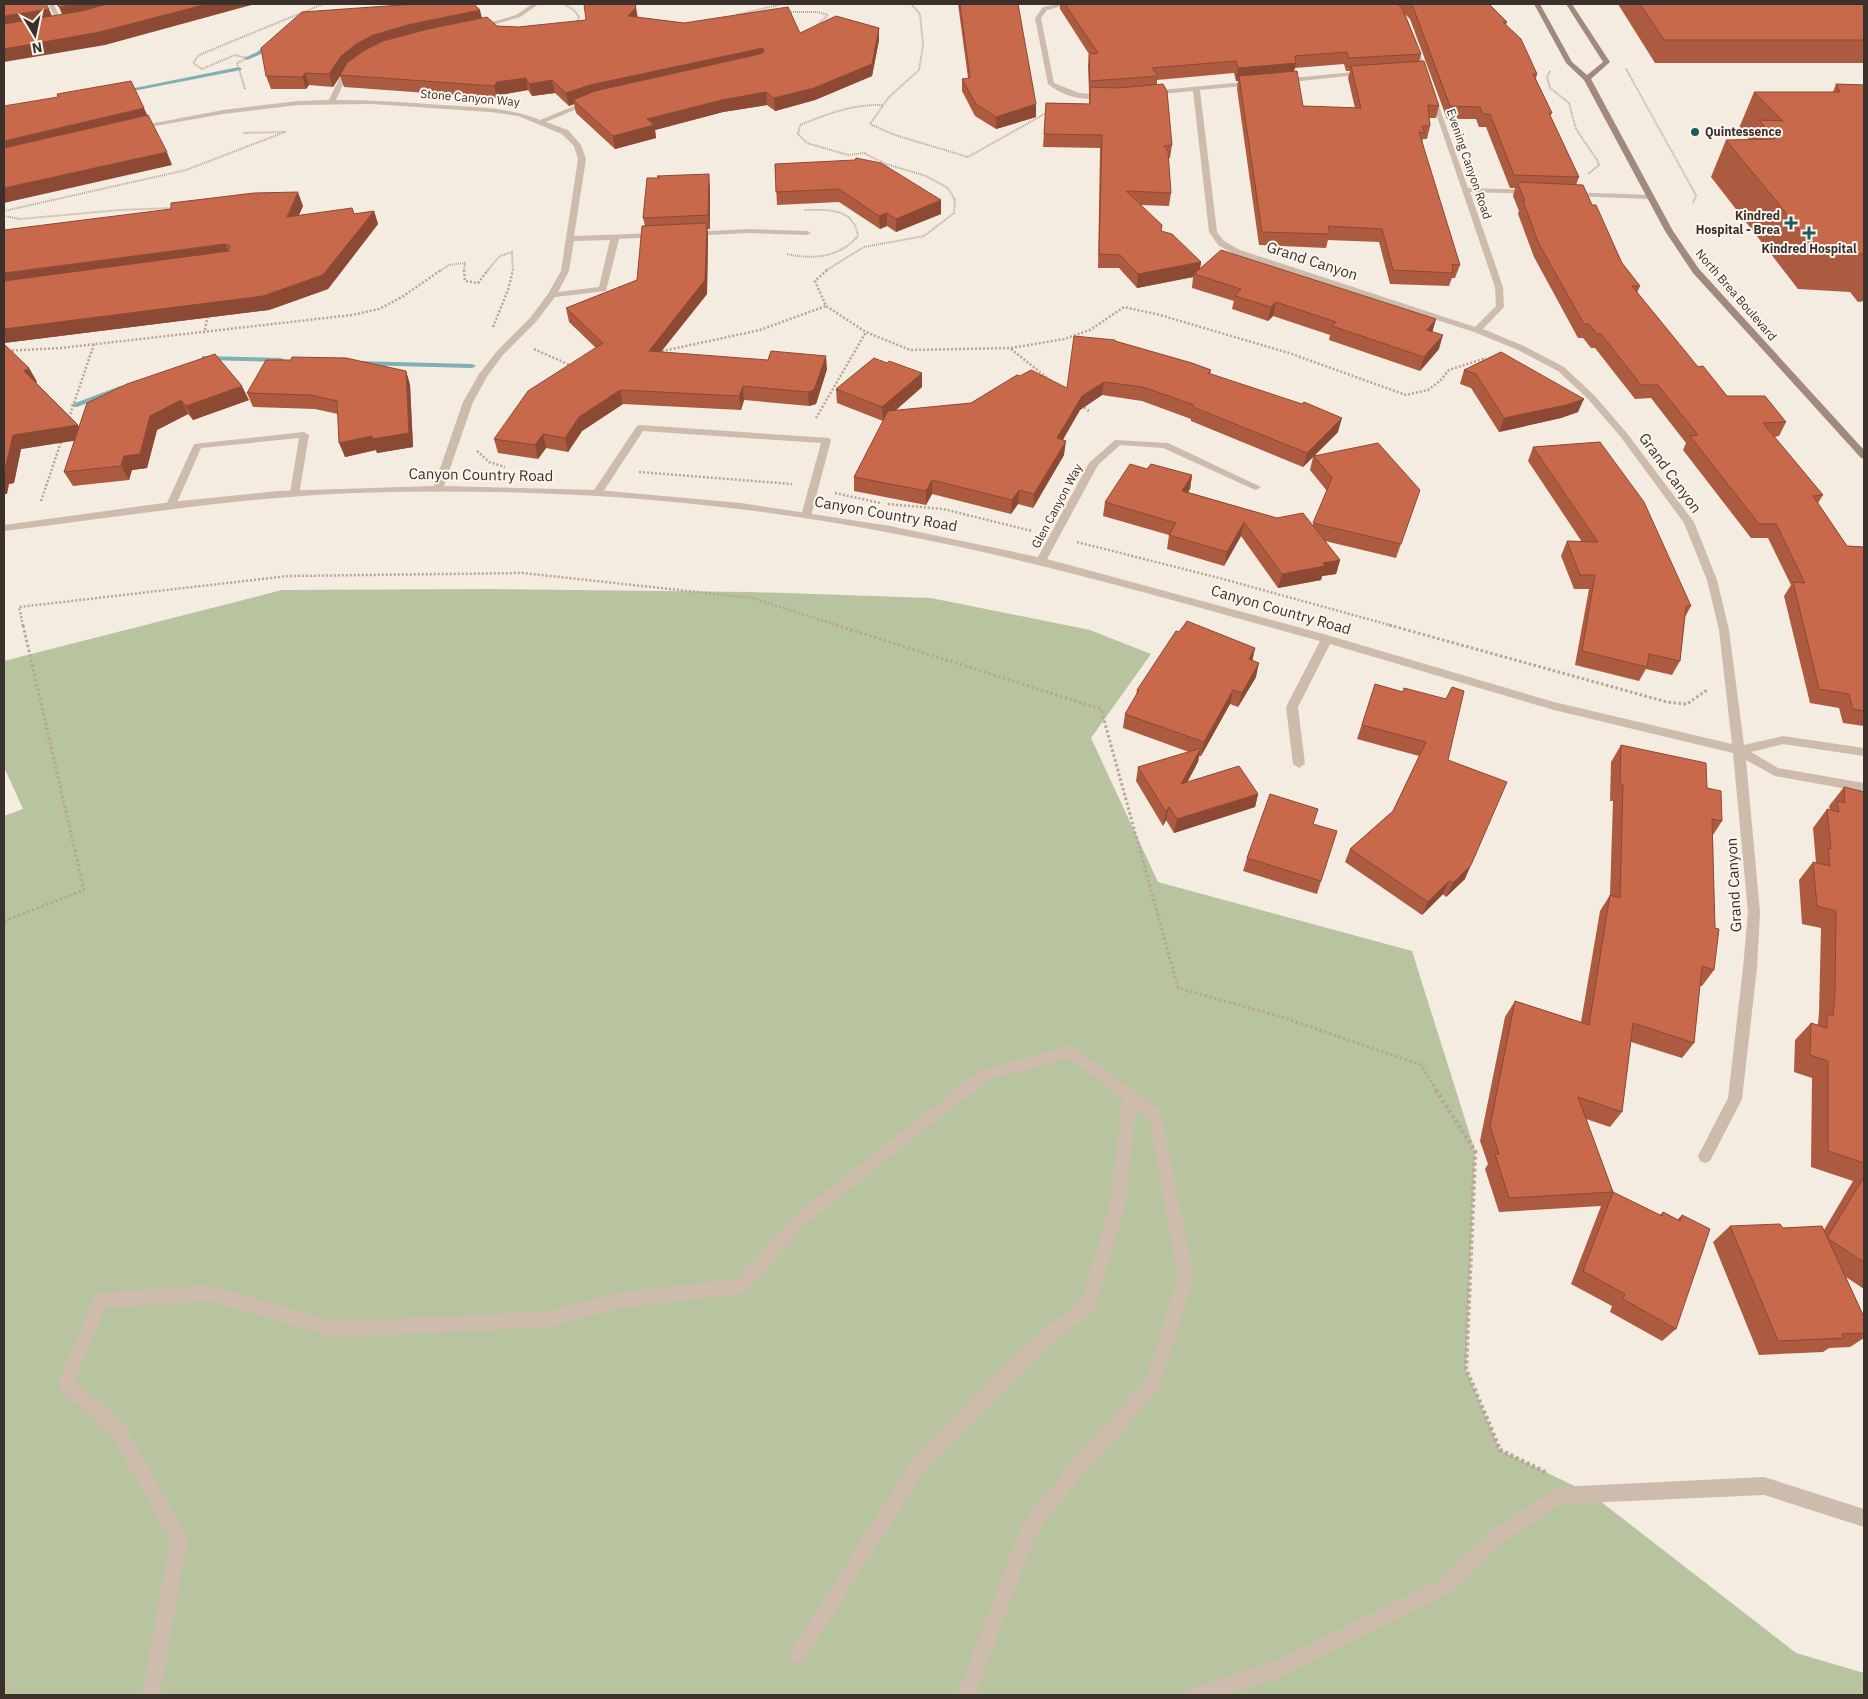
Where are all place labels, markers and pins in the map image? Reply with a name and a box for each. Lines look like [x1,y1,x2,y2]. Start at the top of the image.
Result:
place label: Quintessence [1705,124,1782,139]
marker: Quintessence [1689,126,1701,138]
place label: Kindred Hospital - Brea [1696,208,1780,237]
marker: Kindred Hospital - Brea [1784,216,1798,230]
marker: Kindred Hospital [1802,226,1816,240]
place label: Kindred Hospital [1761,241,1857,256]

